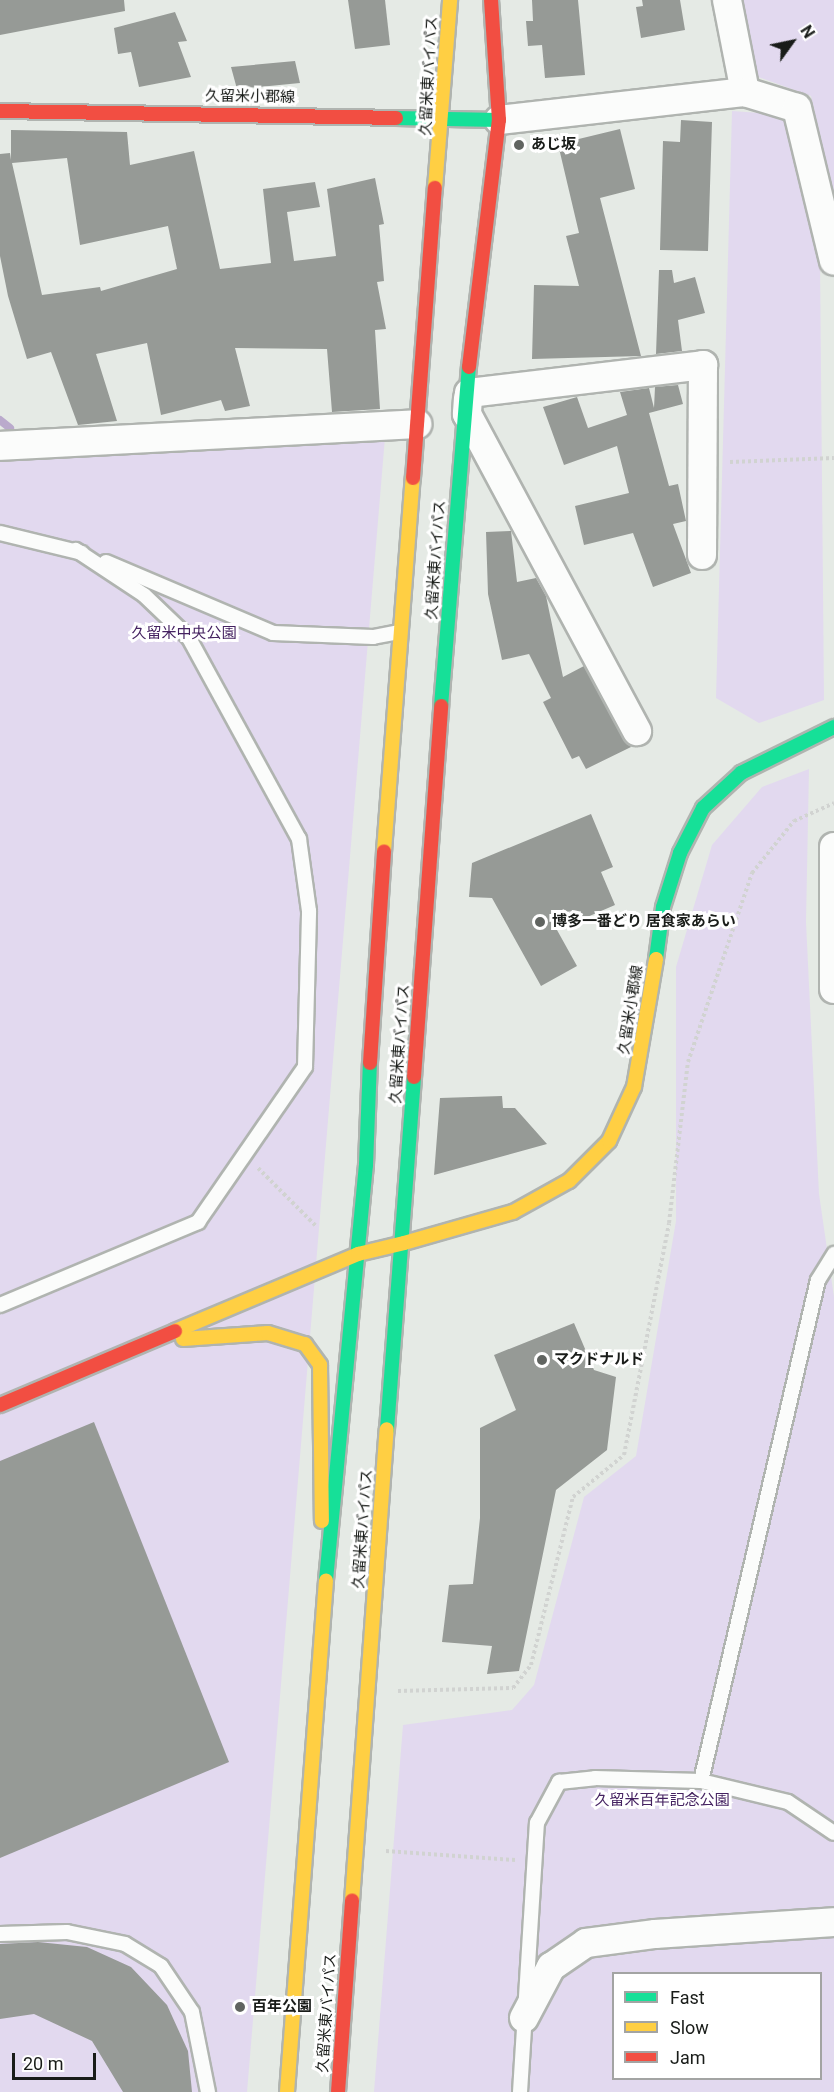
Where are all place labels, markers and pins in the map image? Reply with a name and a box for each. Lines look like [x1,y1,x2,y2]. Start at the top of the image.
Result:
place label: あじ坂 [531,136,576,154]
marker: あじ坂 [512,138,526,152]
place label: 博多一番どり 居食家あらい [552,913,736,931]
marker: 博多一番どり 居食家あらい [533,915,547,929]
place label: マクドナルド [554,1351,644,1369]
marker: マクドナルド [535,1353,549,1367]
place label: 百年公園 [252,1998,312,2016]
marker: 百年公園 [233,2000,247,2014]

